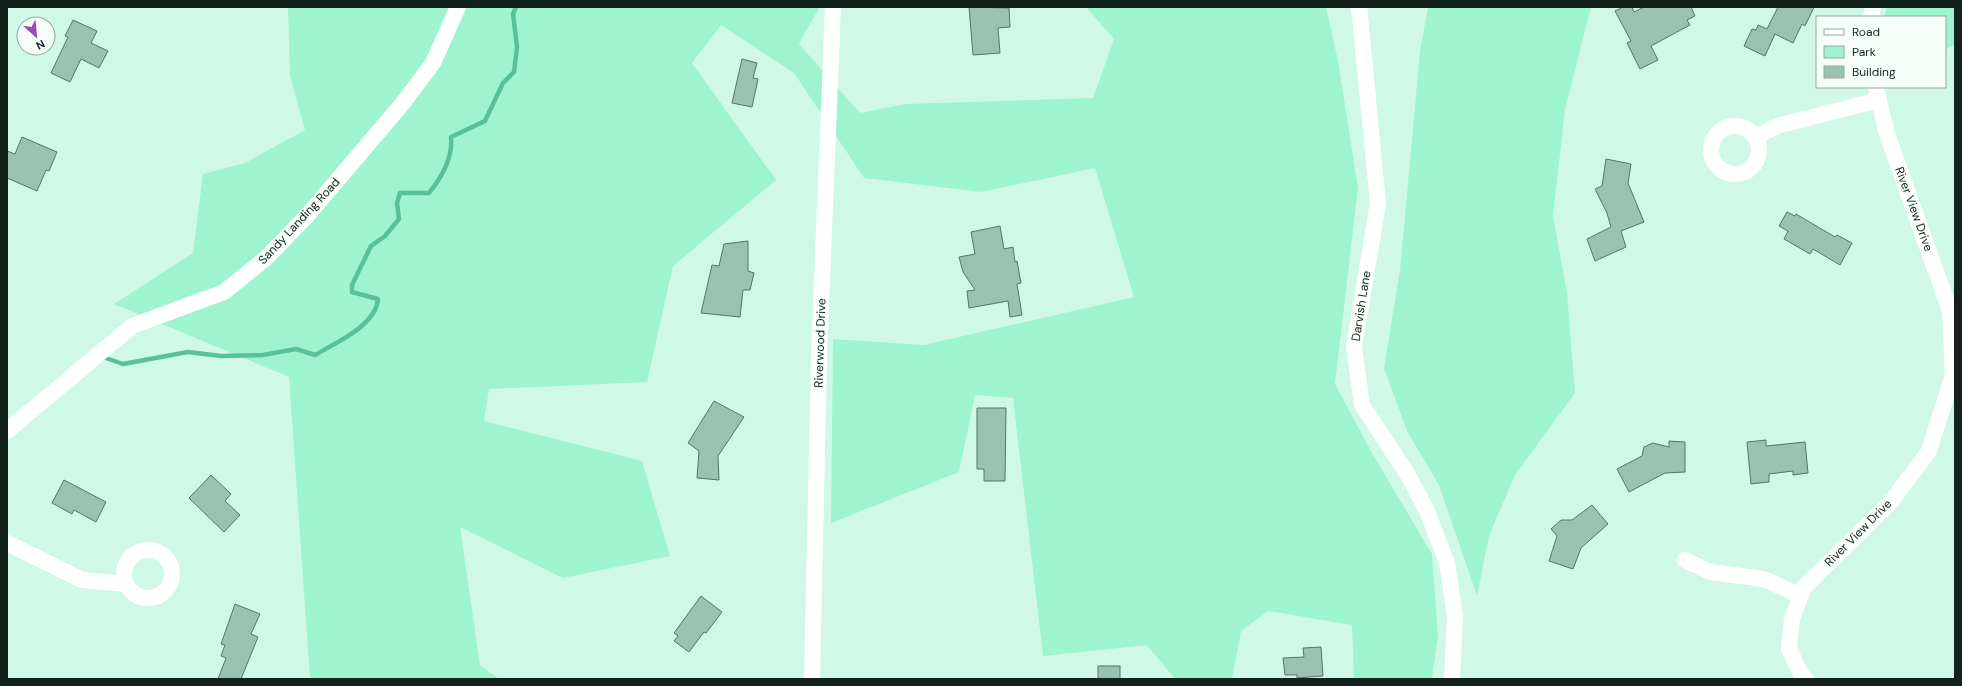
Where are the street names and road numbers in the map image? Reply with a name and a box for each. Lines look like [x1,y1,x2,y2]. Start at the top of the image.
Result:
street label: River View Drive [1891,165,1937,254]
street label: Sandy Landing Road [255,174,343,268]
street label: Darvish Lane [1348,269,1374,342]
street label: Riverwood Drive [810,298,830,388]
street label: River View Drive [1821,496,1895,570]

